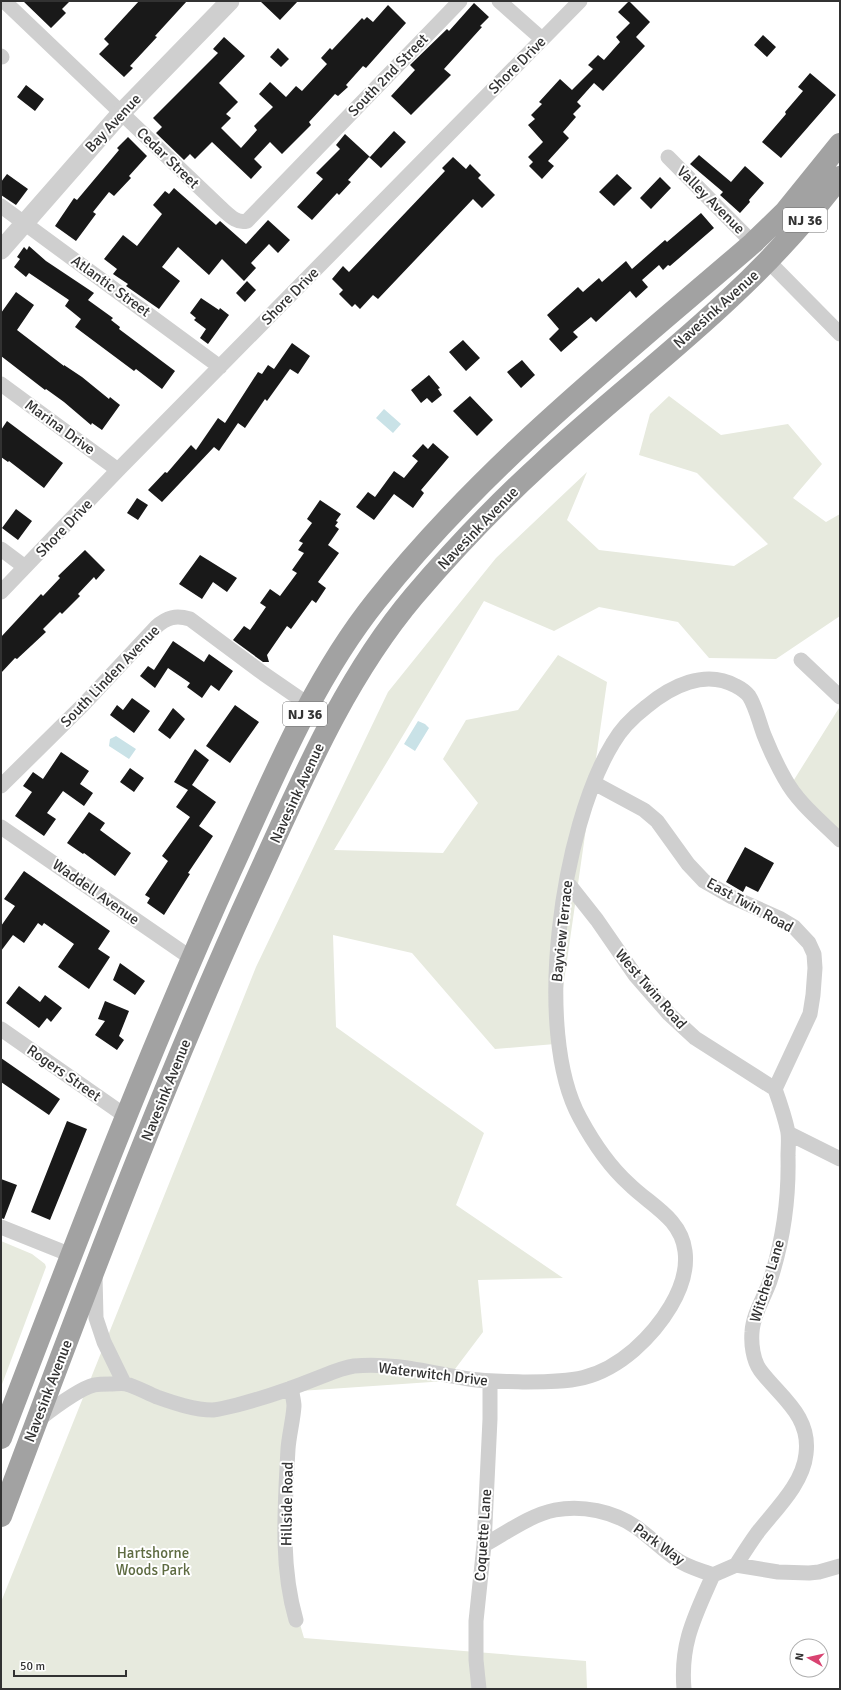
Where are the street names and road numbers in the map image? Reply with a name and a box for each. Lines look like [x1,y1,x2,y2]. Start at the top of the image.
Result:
street label: South 2nd Street [344,30,432,120]
street label: Shore Drive [485,33,549,97]
street label: Bay Avenue [81,90,145,156]
street label: Cedar Street [133,124,203,192]
street label: Valley Avenue [673,162,749,238]
road number: NJ 36 [783,208,827,232]
street label: Atlantic Street [68,251,154,321]
street label: Shore Drive [258,264,322,328]
street label: Navesink Avenue [670,266,762,352]
street label: Marina Drive [21,396,99,458]
street label: Navesink Avenue [434,483,522,573]
street label: Shore Drive [32,495,96,561]
street label: South Linden Avenue [57,621,163,731]
road number: NJ 36 [283,702,327,726]
street label: Navesink Avenue [266,740,328,846]
street label: Waddell Avenue [49,855,143,929]
street label: East Twin Road [704,874,796,936]
street label: Bayview Terrace [548,879,576,983]
street label: West Twin Road [611,945,691,1033]
street label: Navesink Avenue [137,1036,195,1144]
street label: Rogers Street [23,1041,105,1105]
street label: Witches Lane [746,1238,788,1324]
street label: Navesink Avenue [20,1337,76,1445]
street label: Waterwitch Drive [377,1358,489,1390]
street label: Hillside Road [277,1462,297,1546]
street label: Coquette Lane [471,1488,495,1582]
street label: Park Way [630,1519,688,1569]

